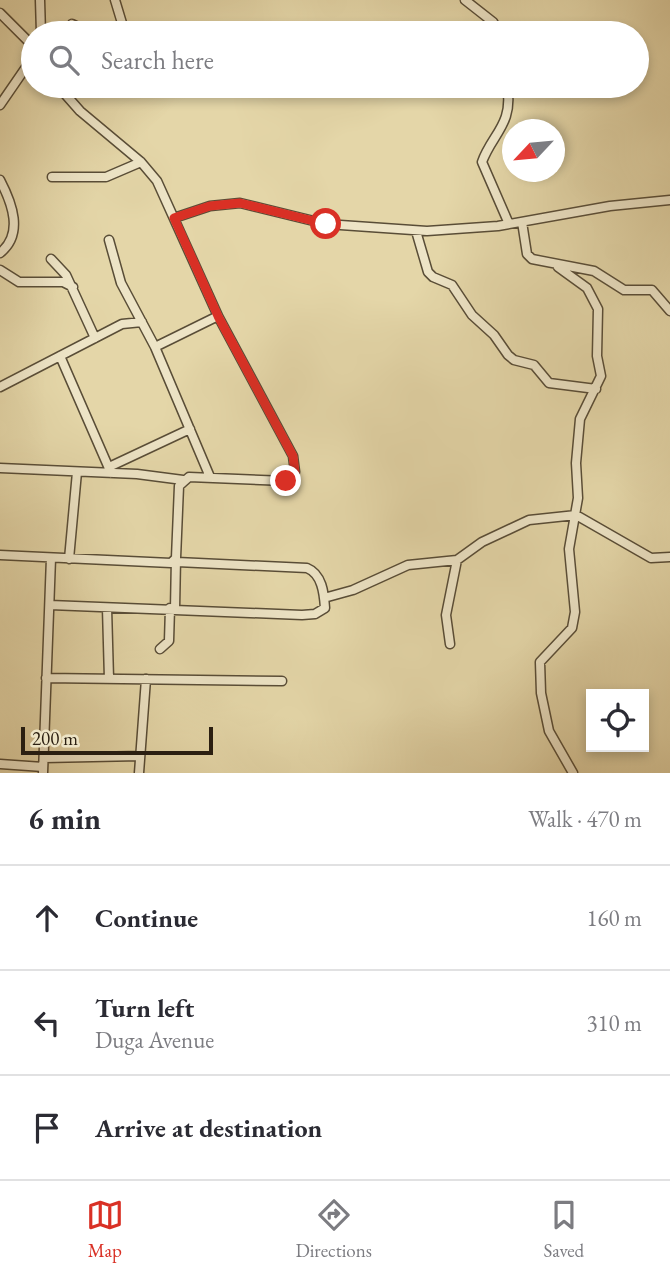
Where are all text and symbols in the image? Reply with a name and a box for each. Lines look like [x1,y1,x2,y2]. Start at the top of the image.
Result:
search box [21,21,649,98]
icon: search [45,41,83,79]
text: Search here [101,43,214,77]
north arrow [502,119,565,182]
route start [310,208,341,239]
route end [270,465,301,496]
map controls [586,689,649,752]
button: locate [586,689,649,752]
scale bar [21,724,214,756]
text: 200 m [32,726,78,751]
text: 6 min [28,799,101,838]
text: Walk · 470 m [528,804,642,834]
icon: ahead [28,899,66,937]
text: Continue [95,901,198,935]
text: 160 m [586,903,642,933]
text: Turn left [95,991,194,1025]
icon: left [28,1004,66,1042]
text: 310 m [586,1008,642,1038]
text: Duga Avenue [95,1025,214,1055]
icon: arrive [28,1109,66,1147]
text: Arrive at destination [95,1111,322,1145]
tab: Map [86,1196,124,1263]
tab: Directions [295,1196,372,1263]
tab: Saved [543,1196,584,1263]

